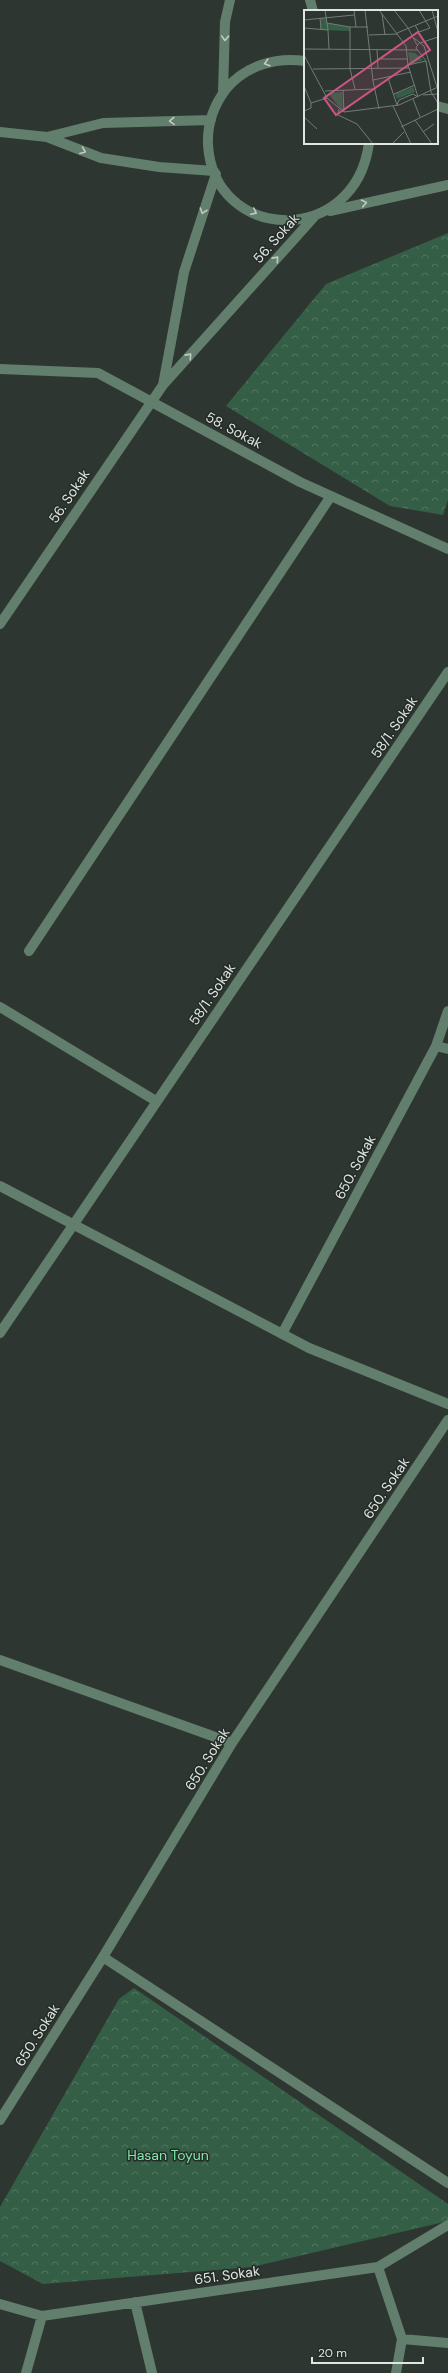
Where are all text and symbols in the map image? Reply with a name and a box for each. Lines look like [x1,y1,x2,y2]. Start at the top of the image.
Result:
inset map [304,10,438,144]
one-way arrow [221,35,229,41]
one-way arrow [263,58,270,67]
one-way arrow [169,117,175,125]
one-way arrow [80,147,87,155]
one-way arrow [361,200,368,208]
one-way arrow [249,207,257,215]
one-way arrow [200,208,208,215]
street label: 56. Sokak [249,209,303,267]
one-way arrow [271,256,279,264]
one-way arrow [184,353,191,360]
street label: 58. Sokak [203,408,265,452]
street label: 56. Sokak [44,466,94,526]
street label: 58/1. Sokak [367,693,421,761]
street label: 58/1. Sokak [185,960,239,1028]
street label: 650. Sokak [330,1132,380,1202]
street label: 650. Sokak [359,1454,413,1522]
street label: 650. Sokak [181,1724,233,1794]
street label: 650. Sokak [11,2000,63,2070]
park label: Hasan Toyun [127,2146,209,2164]
street label: 651. Sokak [193,2261,261,2289]
scale bar [312,2339,423,2365]
text: 20 m [318,2345,347,2361]

